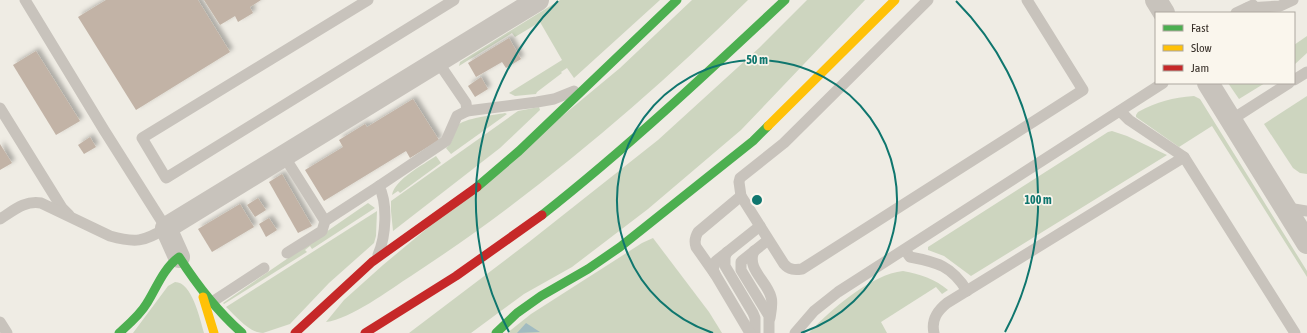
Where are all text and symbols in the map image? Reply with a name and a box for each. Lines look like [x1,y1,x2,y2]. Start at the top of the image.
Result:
legend [1155,12,1295,84]
text: Fast [1191,21,1209,35]
text: Slow [1191,41,1212,55]
text: 50 m [746,53,768,67]
text: Jam [1191,61,1209,75]
centre of rings [750,193,764,207]
text: 100 m [1024,193,1052,207]

